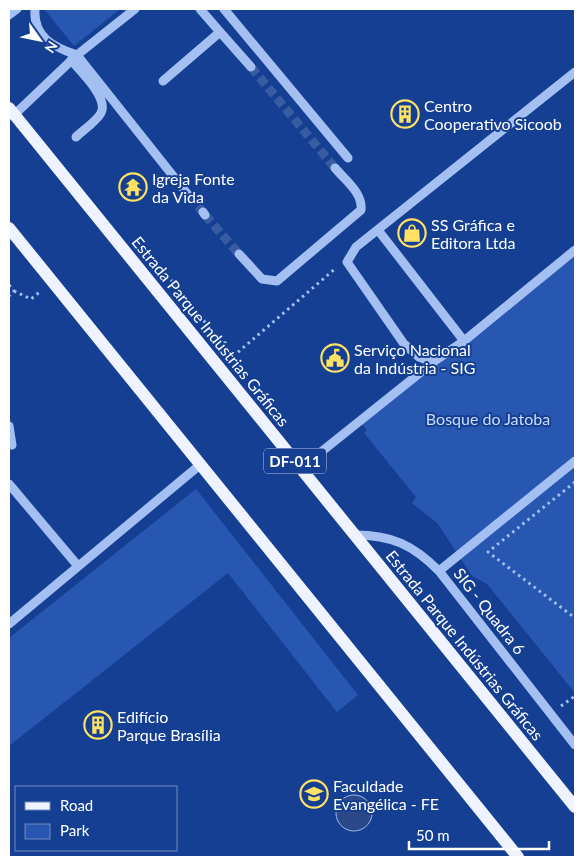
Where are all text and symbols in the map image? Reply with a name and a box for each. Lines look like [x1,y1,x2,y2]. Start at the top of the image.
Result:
north arrow [15,15,65,65]
text: N [41,38,61,57]
place label: Centro Cooperativo Sicoob [424,96,562,133]
building icon: Centro Cooperativo Sicoob [390,99,420,129]
place label: Igreja Fonte da Vida [152,169,235,206]
temple icon: Igreja Fonte da Vida [118,172,148,202]
place label: SS Gráfica e Editora Ltda [431,215,515,252]
shop icon: SS Gráfica e Editora Ltda [397,218,427,248]
street label: Estrada Parque Indústrias Gráficas [128,232,294,430]
place label: Serviço Nacional da Indústria - SIG [354,340,475,377]
public building icon: Serviço Nacional da Indústria - SIG [320,343,350,373]
park label: Bosque do Jatoba [426,409,550,428]
road number: DF-011 [264,448,326,474]
street label: Estrada Parque Indústrias Gráficas [382,546,548,744]
street label: SIG - Quadra 6 [450,564,530,658]
place label: Edifício Parque Brasília [117,707,221,744]
building icon: Edifício Parque Brasília [83,710,113,740]
place label: Faculdade Evangélica - FE [333,776,439,813]
school or university icon: Faculdade Evangélica - FE [299,779,329,809]
legend [15,786,178,851]
text: Road [60,796,93,814]
scale bar [409,818,549,850]
text: Park [60,821,90,839]
text: 50 m [416,826,450,844]

